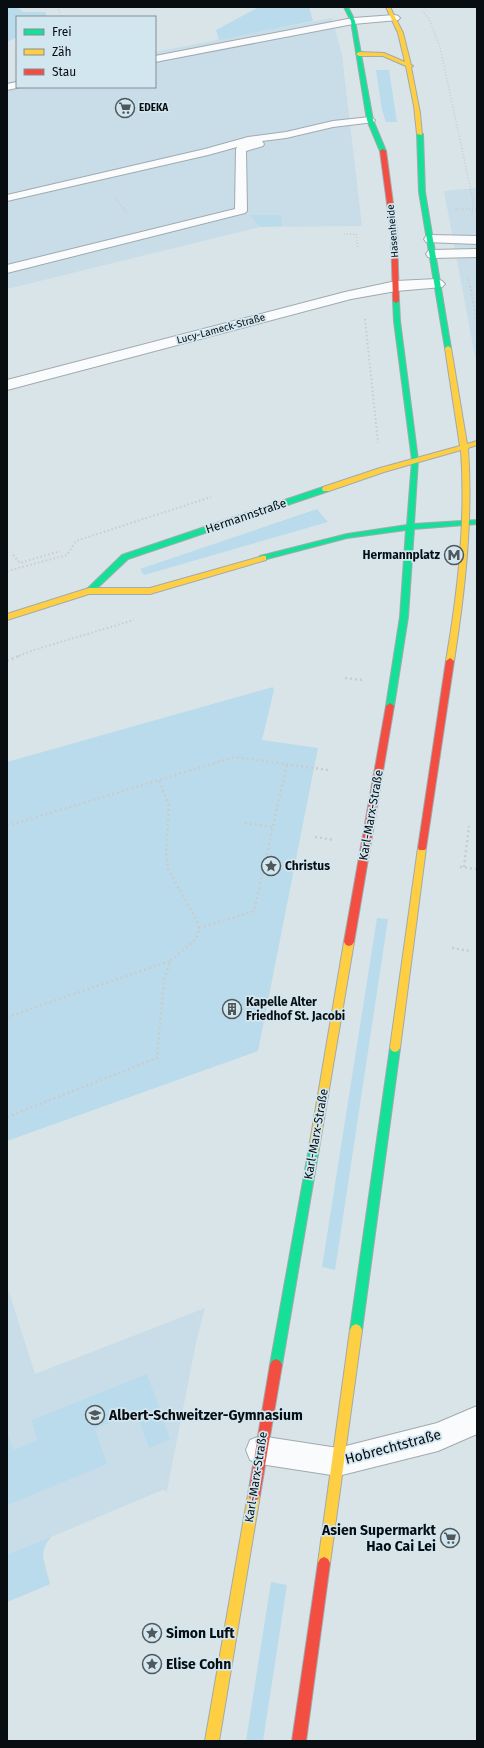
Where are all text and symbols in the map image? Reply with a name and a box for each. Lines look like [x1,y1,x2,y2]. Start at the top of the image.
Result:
legend [16,16,156,88]
text: Frei [52,25,72,39]
text: Zäh [52,45,72,59]
text: Stau [52,65,76,79]
supermarket icon: EDEKA [114,97,136,119]
place label: EDEKA [139,102,169,114]
street label: Hasenheide [385,204,401,258]
street label: Lucy-Lameck-Straße [175,311,267,347]
street label: Hermannstraße [204,496,288,536]
metro station icon: Hermannplatz [443,544,465,566]
place label: Hermannplatz [363,548,440,562]
street label: Karl-Marx-Straße [356,769,386,861]
place icon: Christus [260,855,282,877]
place label: Christus [285,859,330,873]
place label: Kapelle Alter Friedhof St. Jacobi [246,995,345,1023]
building icon: Kapelle Alter Friedhof St. Jacobi [221,998,243,1020]
street label: Karl-Marx-Straße [301,1088,331,1180]
school or university icon: Albert-Schweitzer-Gymnasium [84,1404,106,1426]
place label: Albert-Schweitzer-Gymnasium [108,1407,303,1424]
street label: Hobrechtstraße [343,1426,443,1468]
street label: Karl-Marx-Straße [242,1431,270,1523]
place label: Asien Supermarkt Hao Cai Lei [321,1522,437,1555]
supermarket icon: Asien Supermarkt Hao Cai Lei [439,1527,461,1549]
place icon: Simon Luft [141,1622,163,1644]
place label: Simon Luft [166,1625,235,1642]
place icon: Elise Cohn [141,1653,163,1675]
place label: Elise Cohn [166,1656,231,1673]

